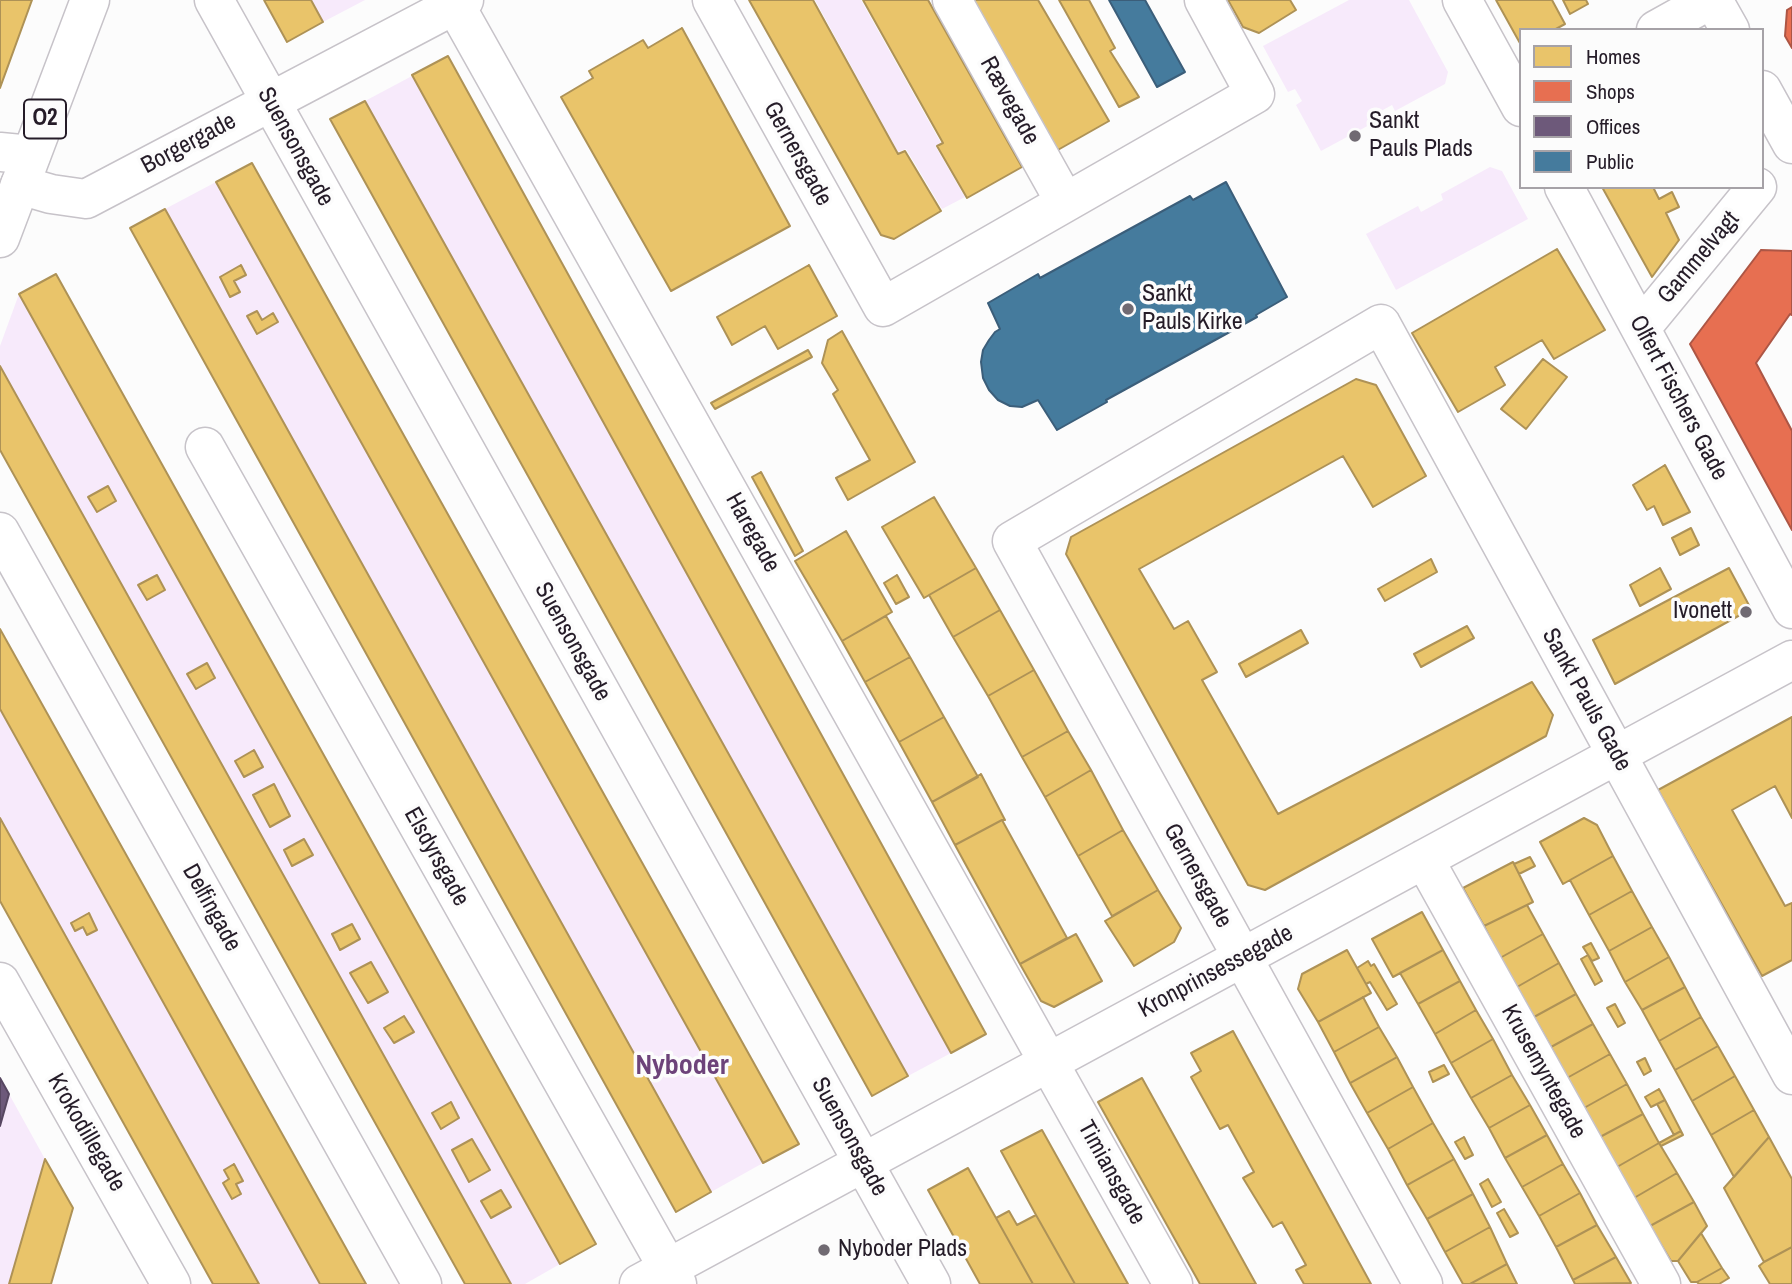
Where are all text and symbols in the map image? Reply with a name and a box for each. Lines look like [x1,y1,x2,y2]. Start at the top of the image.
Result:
legend [1519,28,1764,189]
text: Homes [1586,42,1641,71]
street label: Rævegade [973,52,1045,150]
text: Shops [1586,77,1635,106]
street label: Suensonsgade [251,83,339,211]
street label: Gernersgade [757,97,837,211]
road number: O2 [24,100,66,138]
street label: Borgergade [137,107,241,181]
place label: Sankt Pauls Plads [1369,108,1473,164]
text: Offices [1586,112,1640,141]
marker: Sankt Pauls Plads [1347,128,1363,144]
text: Public [1586,147,1634,176]
street label: Gammelvagt [1652,206,1746,310]
place label: Sankt Pauls Kirke [1142,281,1243,337]
marker: Sankt Pauls Kirke [1120,301,1136,317]
street label: Olfert Fischers Gade [1622,311,1734,485]
street label: Haregade [718,488,786,578]
street label: Suensonsgade [528,578,616,706]
place label: Ivonett [1673,598,1732,626]
marker: Ivonett [1738,604,1754,620]
street label: Sankt Pauls Gade [1535,624,1637,776]
street label: Elsdyrsgade [397,803,475,911]
street label: Gernersgade [1157,819,1237,933]
street label: Delfingade [175,859,247,957]
street label: Kronprinsessegade [1134,919,1298,1025]
street label: Krusemyntegade [1494,1000,1592,1144]
district label: Nyboder [635,1049,729,1083]
street label: Krokodillegade [41,1069,131,1197]
street label: Suensonsgade [805,1073,893,1201]
street label: Timiansgade [1071,1116,1151,1230]
place label: Nyboder Plads [838,1236,967,1264]
marker: Nyboder Plads [816,1242,832,1258]

